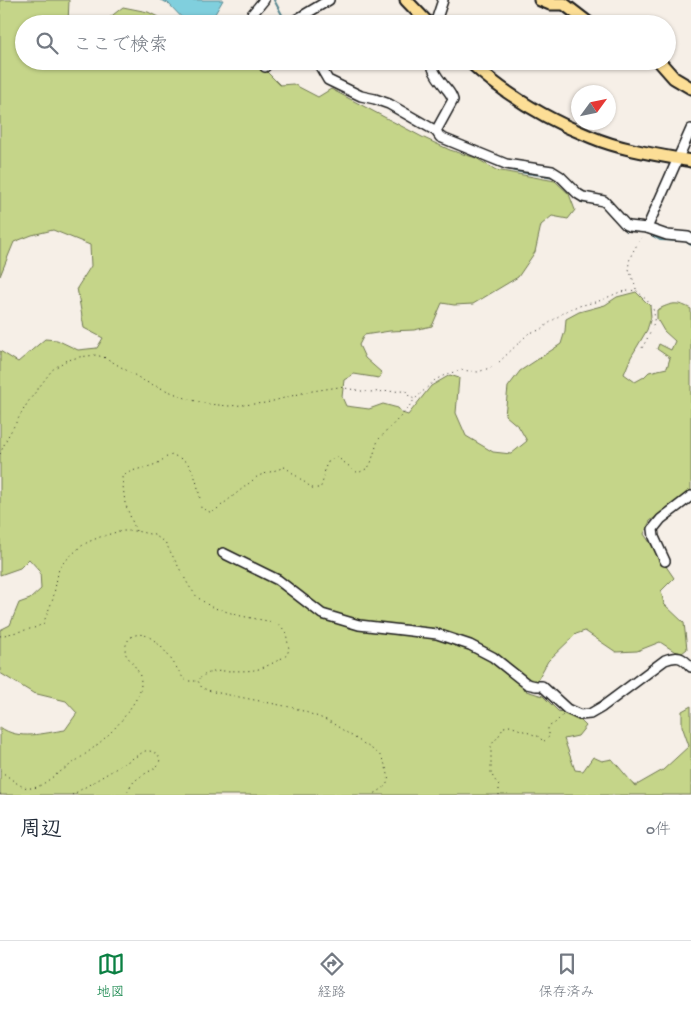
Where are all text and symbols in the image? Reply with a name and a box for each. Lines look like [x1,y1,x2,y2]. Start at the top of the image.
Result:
search box [15,15,676,70]
icon: search [33,29,61,57]
text: ここで検索 [73,35,168,58]
north arrow [571,85,616,130]
text: 周辺 [20,819,62,844]
text: 0件 [646,822,671,841]
tab: 地図 [97,950,125,1002]
tab: 経路 [318,950,346,1002]
tab: 保存済み [539,950,595,1002]

